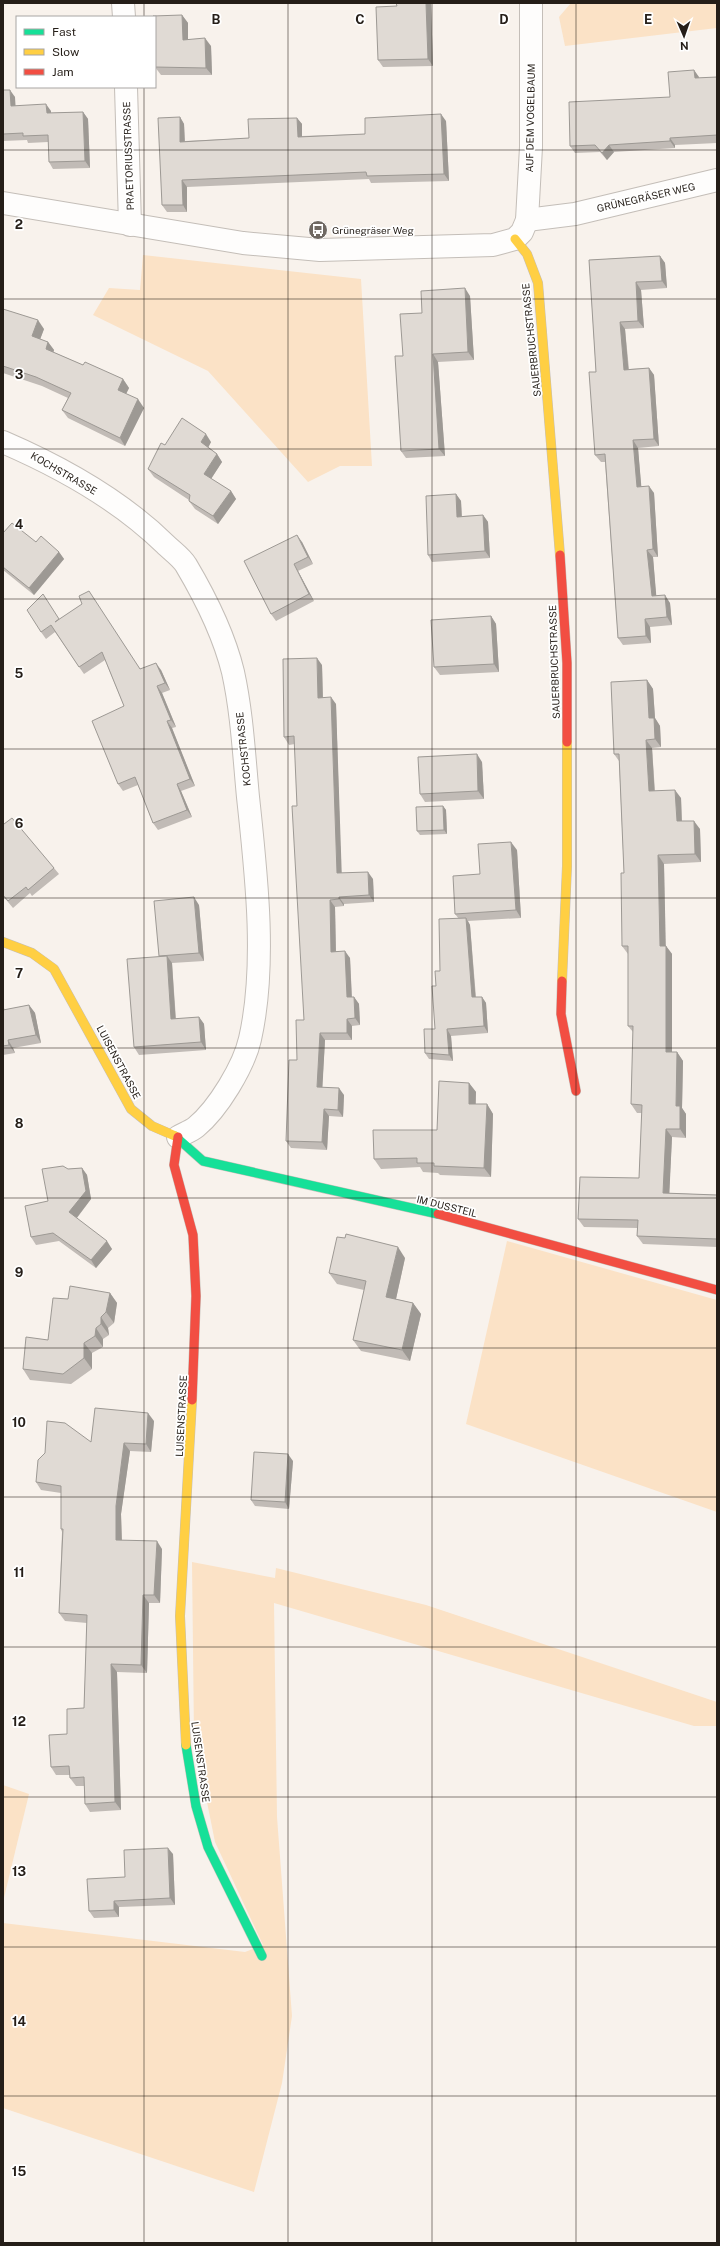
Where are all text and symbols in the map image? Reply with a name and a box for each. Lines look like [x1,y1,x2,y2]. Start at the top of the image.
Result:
text: B [212,12,221,27]
text: C [355,12,365,27]
text: D [499,12,509,27]
text: E [644,12,652,27]
legend [16,16,156,88]
north arrow [664,16,704,56]
text: Fast [52,25,77,39]
text: N [680,40,689,52]
text: Slow [52,45,80,59]
street label: AUF DEM VOGELBAUM [523,63,537,173]
text: Jam [52,65,74,79]
street label: PRAETORIUSSTRASSE [120,101,136,211]
street label: GRÜNEGRÄSER WEG [596,180,696,214]
text: 2 [15,217,23,232]
bus stop icon: Grünegräser Weg [307,219,329,241]
place label: Grünegräser Weg [332,224,414,236]
street label: SAUERBRUCHSTRASSE [519,283,543,397]
text: 3 [15,367,24,382]
street label: KOCHSTRASSE [29,449,99,497]
text: 4 [15,517,24,532]
street label: SAUERBRUCHSTRASSE [546,605,562,719]
text: 5 [15,666,24,681]
street label: KOCHSTRASSE [233,711,253,787]
text: 6 [15,816,24,831]
text: 7 [15,966,23,981]
street label: LUISENSTRASSE [95,1023,143,1101]
text: 8 [15,1116,24,1131]
street label: IM DUSSTEIL [415,1193,479,1219]
text: 9 [15,1265,23,1280]
street label: LUISENSTRASSE [173,1375,189,1457]
text: 10 [12,1415,26,1430]
text: 11 [13,1565,25,1580]
text: 12 [12,1714,26,1729]
street label: LUISENSTRASSE [189,1721,213,1803]
text: 13 [12,1864,26,1879]
text: 14 [12,2014,27,2029]
text: 15 [12,2164,26,2179]

